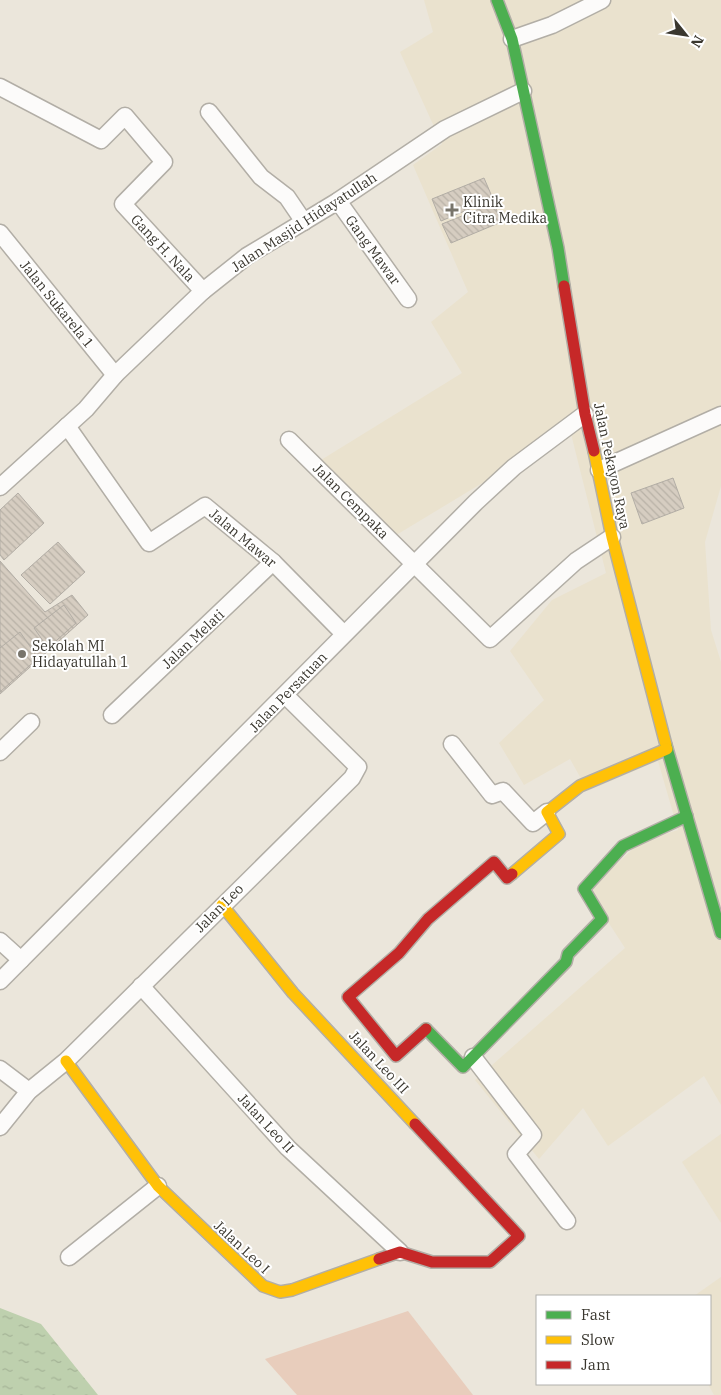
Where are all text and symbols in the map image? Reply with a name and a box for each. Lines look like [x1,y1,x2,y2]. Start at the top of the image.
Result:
north arrow [661,10,711,60]
text: N [687,32,708,51]
street label: Jalan Masjid Hidayatullah [228,168,380,276]
place label: Klinik Citra Medika [463,193,547,227]
marker: Klinik Citra Medika [445,203,459,217]
street label: Gang H. Nala [127,210,199,286]
street label: Gang Mawar [342,212,405,289]
street label: Jalan Sukarela 1 [16,256,98,352]
street label: Jalan Pekayon Raya [590,401,634,531]
street label: Jalan Cempaka [309,459,393,543]
street label: Jalan Mawar [206,505,281,572]
street label: Jalan Melati [158,606,228,672]
place label: Sekolah MI Hidayatullah 1 [32,637,128,671]
marker: Sekolah MI Hidayatullah 1 [16,648,28,660]
street label: Jalan Persatuan [245,648,331,736]
street label: Jalan Leo [191,880,247,936]
street label: Jalan Leo III [345,1027,413,1097]
street label: Jalan Leo II [234,1090,298,1157]
street label: Jalan Leo I [210,1217,274,1277]
legend [536,1295,711,1385]
text: Fast [581,1305,611,1324]
text: Slow [581,1330,615,1349]
text: Jam [581,1355,610,1374]

